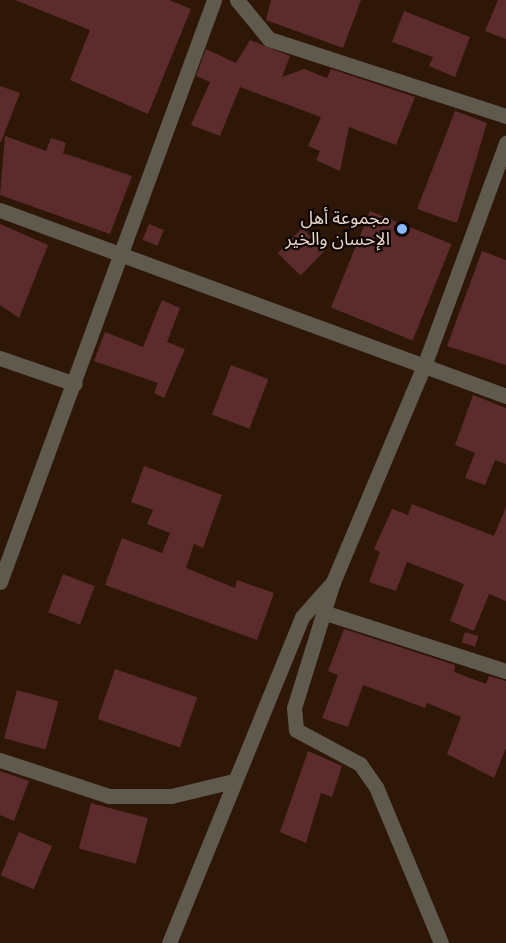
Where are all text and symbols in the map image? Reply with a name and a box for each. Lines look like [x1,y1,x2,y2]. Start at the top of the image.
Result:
place label: مجموعة أهل الإحسان والخير [285,208,390,250]
marker: مجموعة أهل الإحسان والخير [395,222,409,236]

